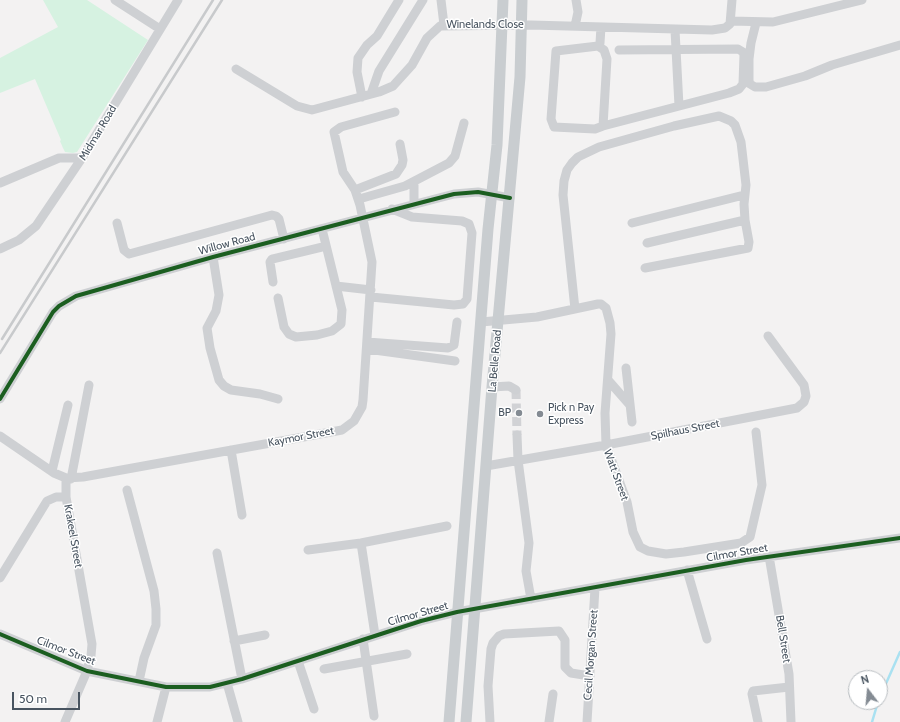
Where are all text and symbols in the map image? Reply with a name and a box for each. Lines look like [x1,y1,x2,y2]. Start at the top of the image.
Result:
street label: Winelands Close [446,18,524,32]
street label: Midmar Road [76,103,120,163]
street label: Willow Road [197,230,257,258]
street label: La Belle Road [486,329,504,393]
place label: Pick n Pay Express [548,401,594,427]
place label: BP [498,406,511,420]
marker: BP [514,408,524,418]
marker: Pick n Pay Express [535,409,545,419]
street label: Spilhaus Street [650,417,720,443]
street label: Kaymor Street [267,424,335,450]
street label: Watt Street [601,448,631,502]
street label: Krakeel Street [61,503,85,569]
street label: Cilmor Street [705,541,769,565]
street label: Cilmor Street [386,599,450,629]
street label: Cecil Morgan Street [581,609,601,701]
street label: Bell Street [773,614,793,664]
street label: Cilmor Street [35,634,97,668]
north arrow [848,670,888,710]
text: N [859,672,871,687]
scale bar [14,684,82,710]
text: 50 m [19,691,47,706]

